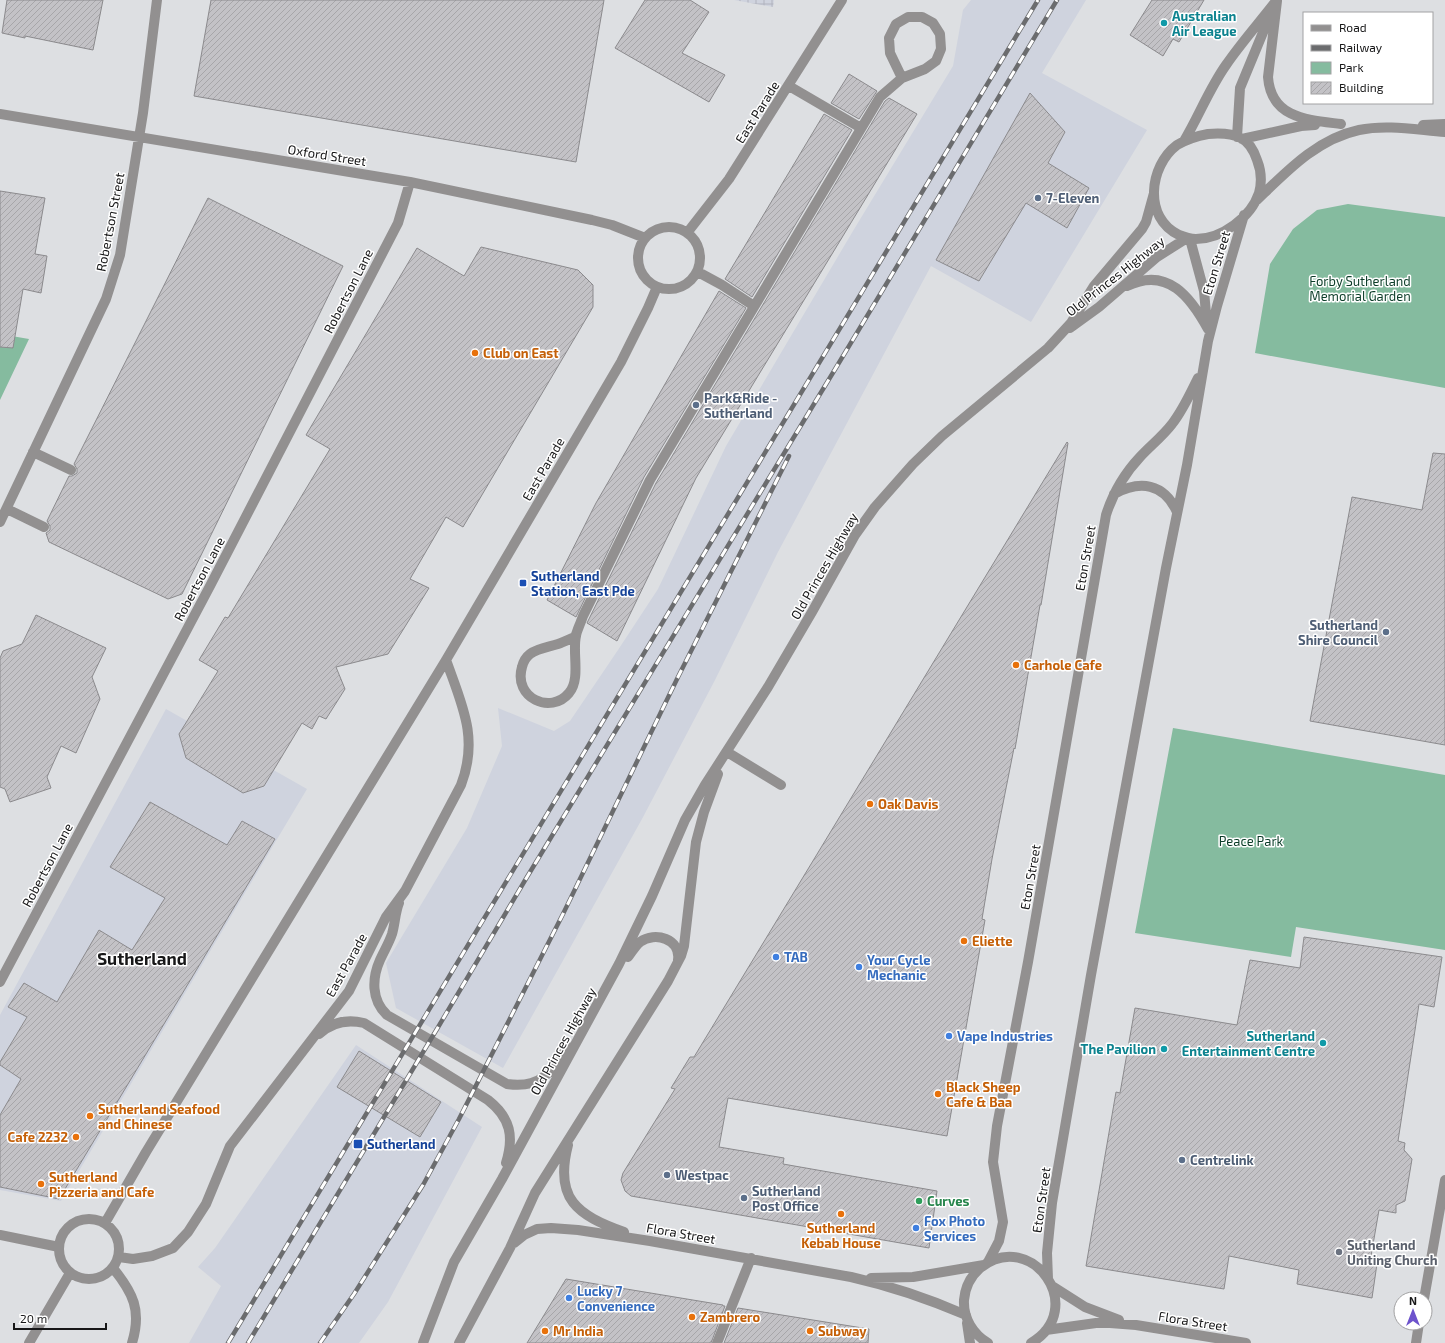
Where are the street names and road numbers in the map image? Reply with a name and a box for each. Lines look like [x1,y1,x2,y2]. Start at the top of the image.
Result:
street label: East Parade [732,78,782,146]
street label: Oxford Street [287,141,367,169]
street label: Robertson Street [93,171,127,273]
street label: Eton Street [1199,229,1233,297]
street label: Old Princes Highway [1063,232,1168,319]
street label: Robertson Lane [320,246,376,336]
street label: East Parade [518,435,568,503]
street label: Old Princes Highway [787,510,861,622]
street label: Eton Street [1071,524,1099,592]
street label: Robertson Lane [170,534,228,624]
street label: Robertson Lane [18,820,76,910]
street label: Eton Street [1016,843,1044,911]
street label: East Parade [322,930,370,1000]
street label: Old Princes Highway [527,984,599,1098]
street label: Eton Street [1028,1166,1054,1234]
street label: Flora Street [645,1219,717,1247]
street label: Flora Street [1157,1308,1229,1334]

